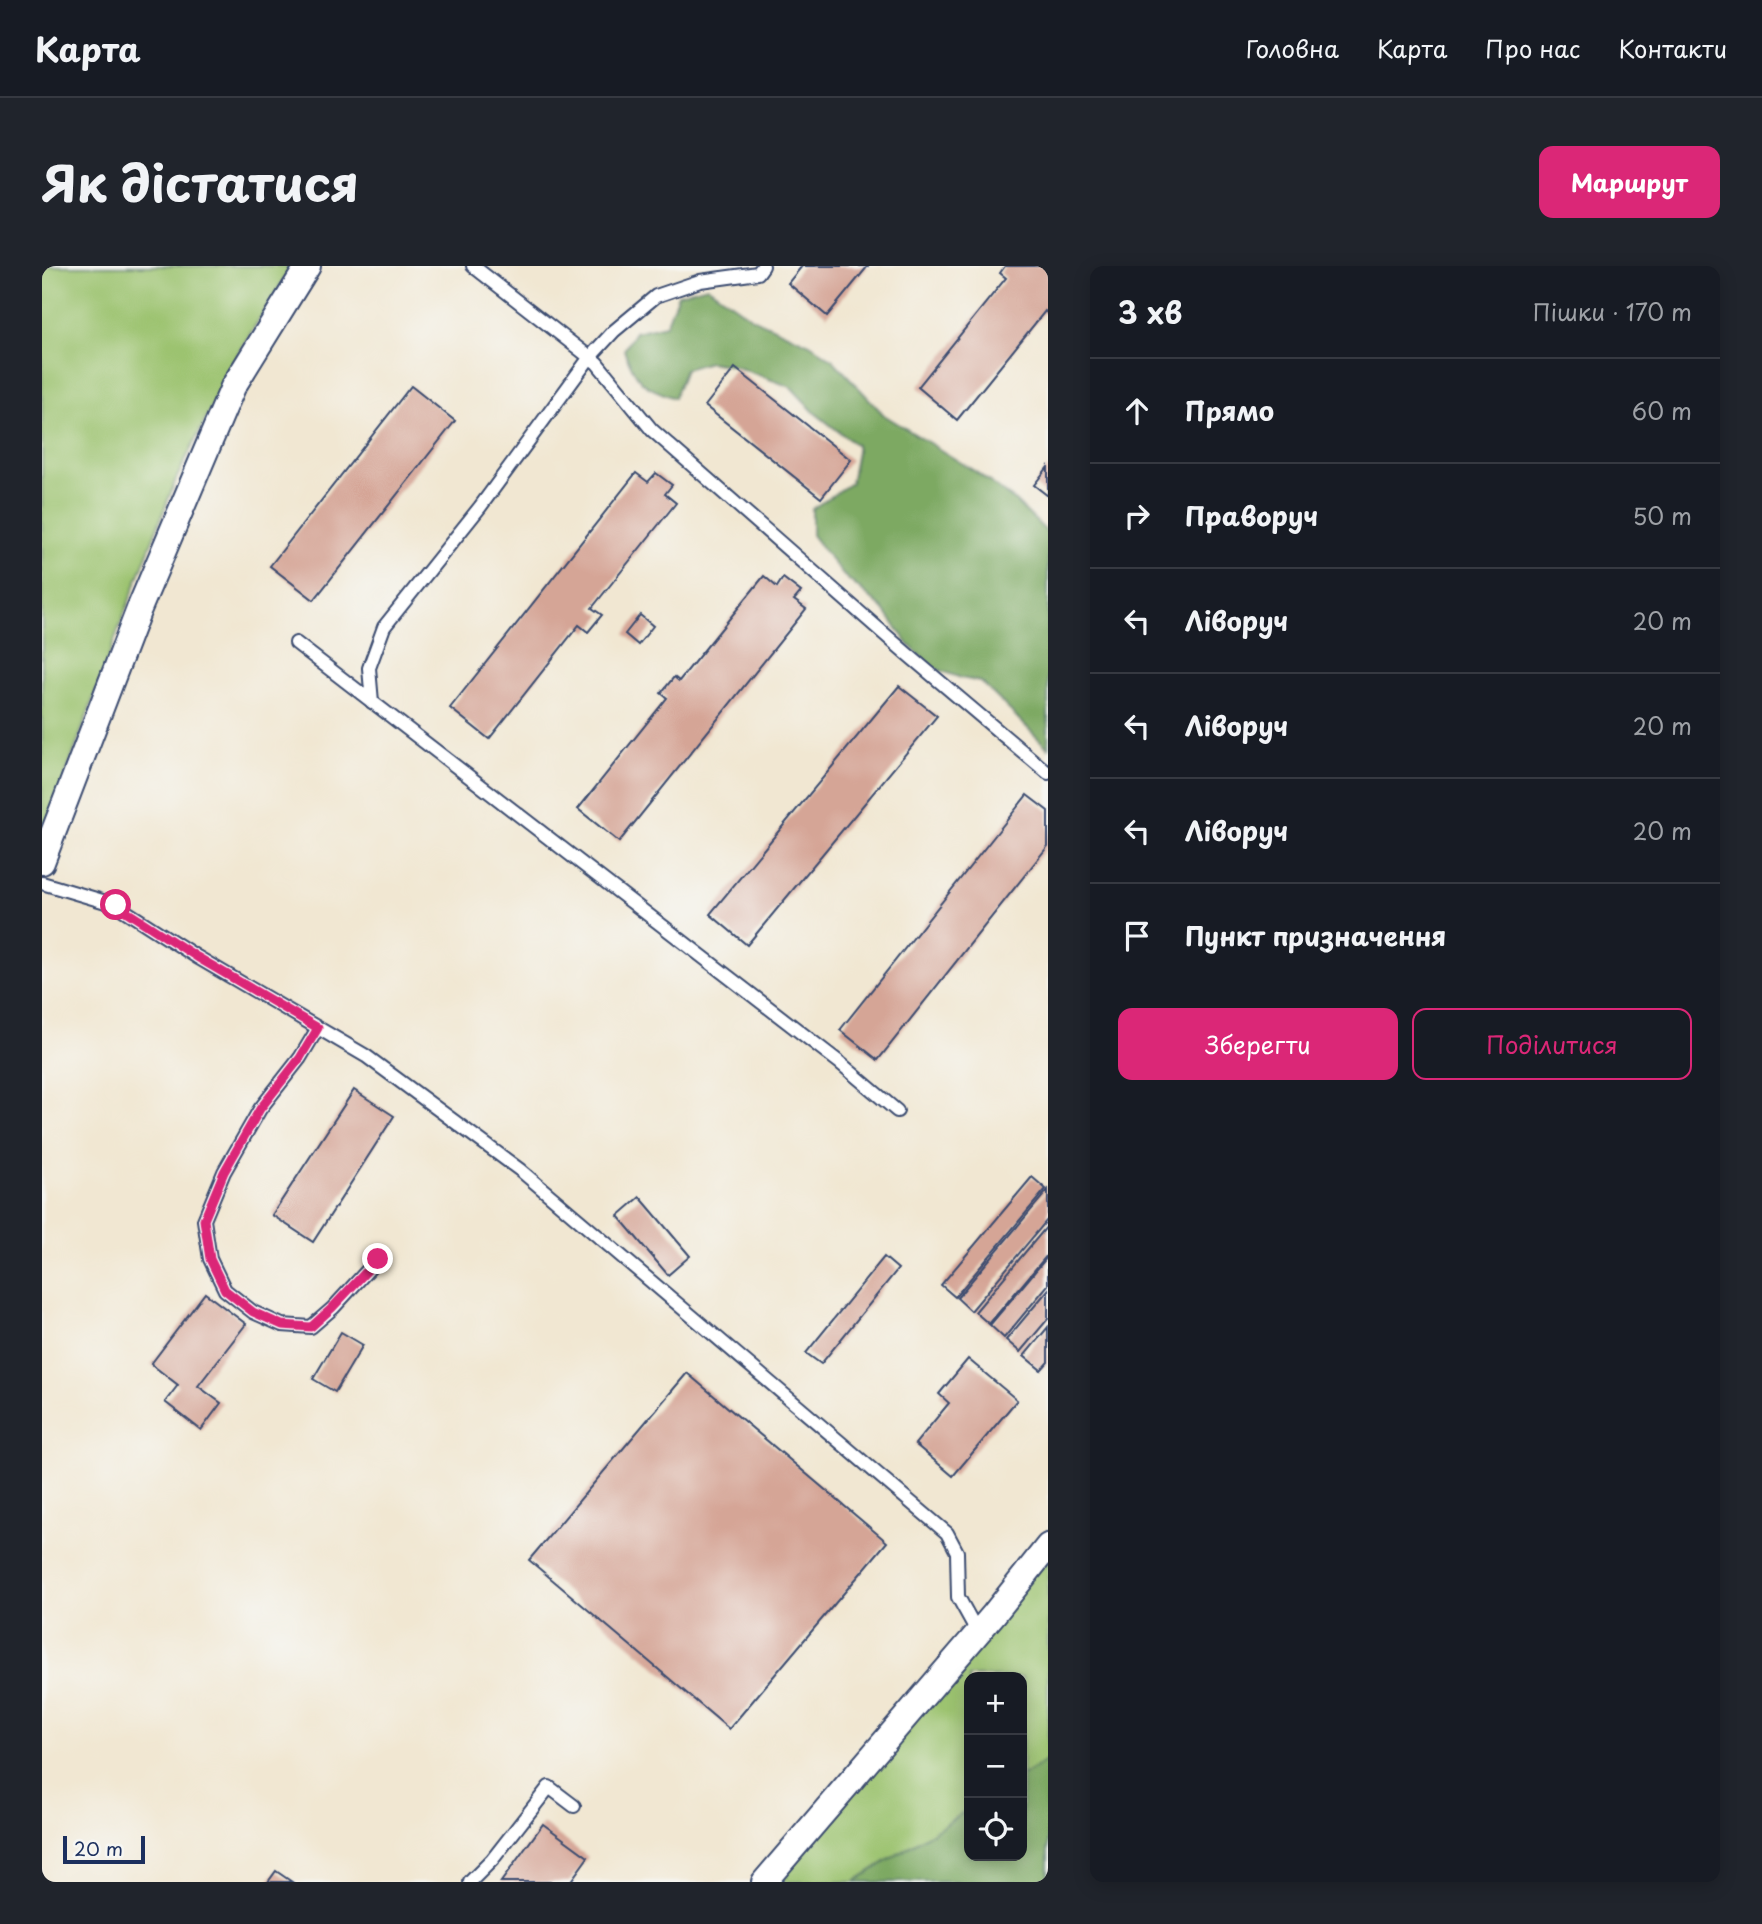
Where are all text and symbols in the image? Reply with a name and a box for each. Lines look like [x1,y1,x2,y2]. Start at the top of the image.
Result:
text: Карта [35,23,141,73]
text: Головна [1246,30,1339,66]
text: Карта [1377,30,1447,66]
text: Про нас [1485,30,1580,66]
text: Контакти [1618,30,1727,66]
text: Як дістатися [42,145,359,219]
button: Маршрут [1539,146,1720,218]
text: 3 хв [1118,289,1182,334]
text: Пішки · 170 m [1533,294,1692,329]
text: Прямо [1185,391,1274,430]
icon: ahead [1118,392,1156,430]
text: 60 m [1632,393,1692,428]
text: Праворуч [1185,496,1318,535]
icon: right [1118,497,1156,535]
text: 50 m [1632,498,1692,533]
text: Ліворуч [1185,601,1288,640]
icon: left [1118,602,1156,640]
text: 20 m [1633,603,1692,638]
text: Ліворуч [1185,706,1288,745]
icon: left [1118,707,1156,745]
text: 20 m [1633,708,1692,743]
text: Ліворуч [1185,811,1288,850]
icon: left [1118,812,1156,850]
text: 20 m [1633,813,1692,848]
route start [100,889,131,920]
text: Пункт призначення [1185,916,1446,955]
icon: arrive [1118,917,1156,955]
button: Зберегти [1118,1008,1398,1080]
button: Поділитися [1412,1008,1692,1080]
route end [362,1243,393,1274]
map controls [964,1672,1027,1861]
button: + [964,1672,1027,1735]
button: − [964,1735,1027,1798]
button: locate [964,1798,1027,1861]
scale bar [63,1833,145,1865]
text: 20 m [74,1834,123,1862]

